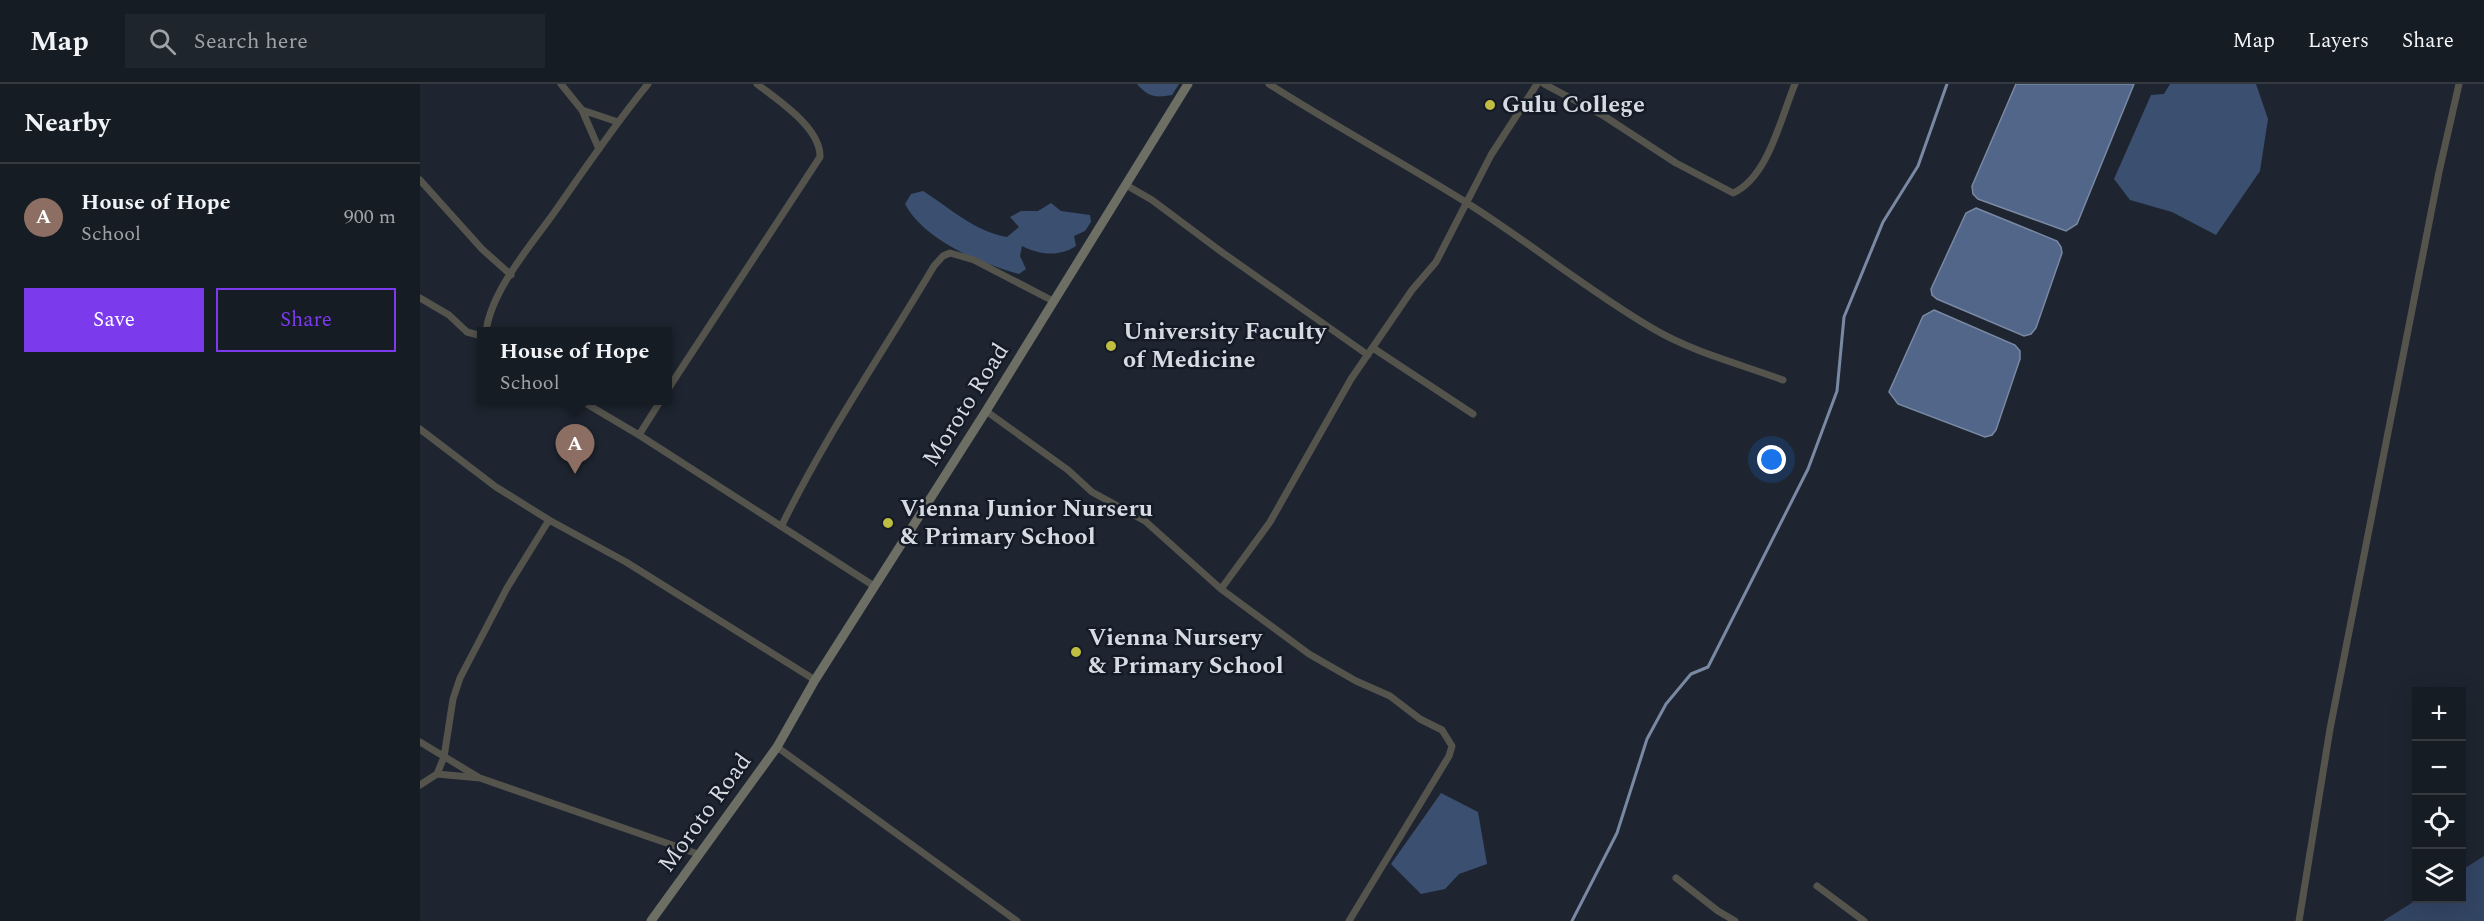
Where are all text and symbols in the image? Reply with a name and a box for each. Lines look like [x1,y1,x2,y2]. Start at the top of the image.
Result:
search box [125,14,545,68]
text: Map [30,20,89,63]
icon: search [146,25,179,58]
text: Search here [194,25,308,58]
text: Map [2233,25,2275,57]
text: Layers [2308,25,2369,57]
text: Share [2402,25,2454,57]
place label: Gulu College [1502,87,1645,123]
marker: Gulu College [1483,98,1497,112]
text: Nearby [24,103,110,143]
text: House of Hope [81,186,231,219]
text: A [36,202,51,232]
text: 900 m [344,202,396,232]
text: School [81,219,141,249]
button: Save [24,288,204,352]
button: Share [216,288,396,352]
place label: University Faculty of Medicine [1123,314,1328,378]
popup [477,327,672,405]
text: House of Hope [500,335,649,368]
street label: Moroto Road [914,336,1018,474]
marker: University Faculty of Medicine [1104,339,1118,353]
text: School [500,368,560,398]
pin: A [556,424,594,474]
your location [1757,445,1786,474]
place label: Vienna Junior Nurseru & Primary School [900,491,1153,555]
marker: Vienna Junior Nurseru & Primary School [881,516,895,530]
place label: Vienna Nursery & Primary School [1088,620,1284,684]
marker: Vienna Nursery & Primary School [1069,645,1083,659]
map controls [2412,687,2466,903]
button: + [2412,687,2466,741]
button: − [2412,741,2466,795]
street label: Moroto Road [649,746,761,880]
button: locate [2412,795,2466,849]
button: layers [2412,849,2466,903]

